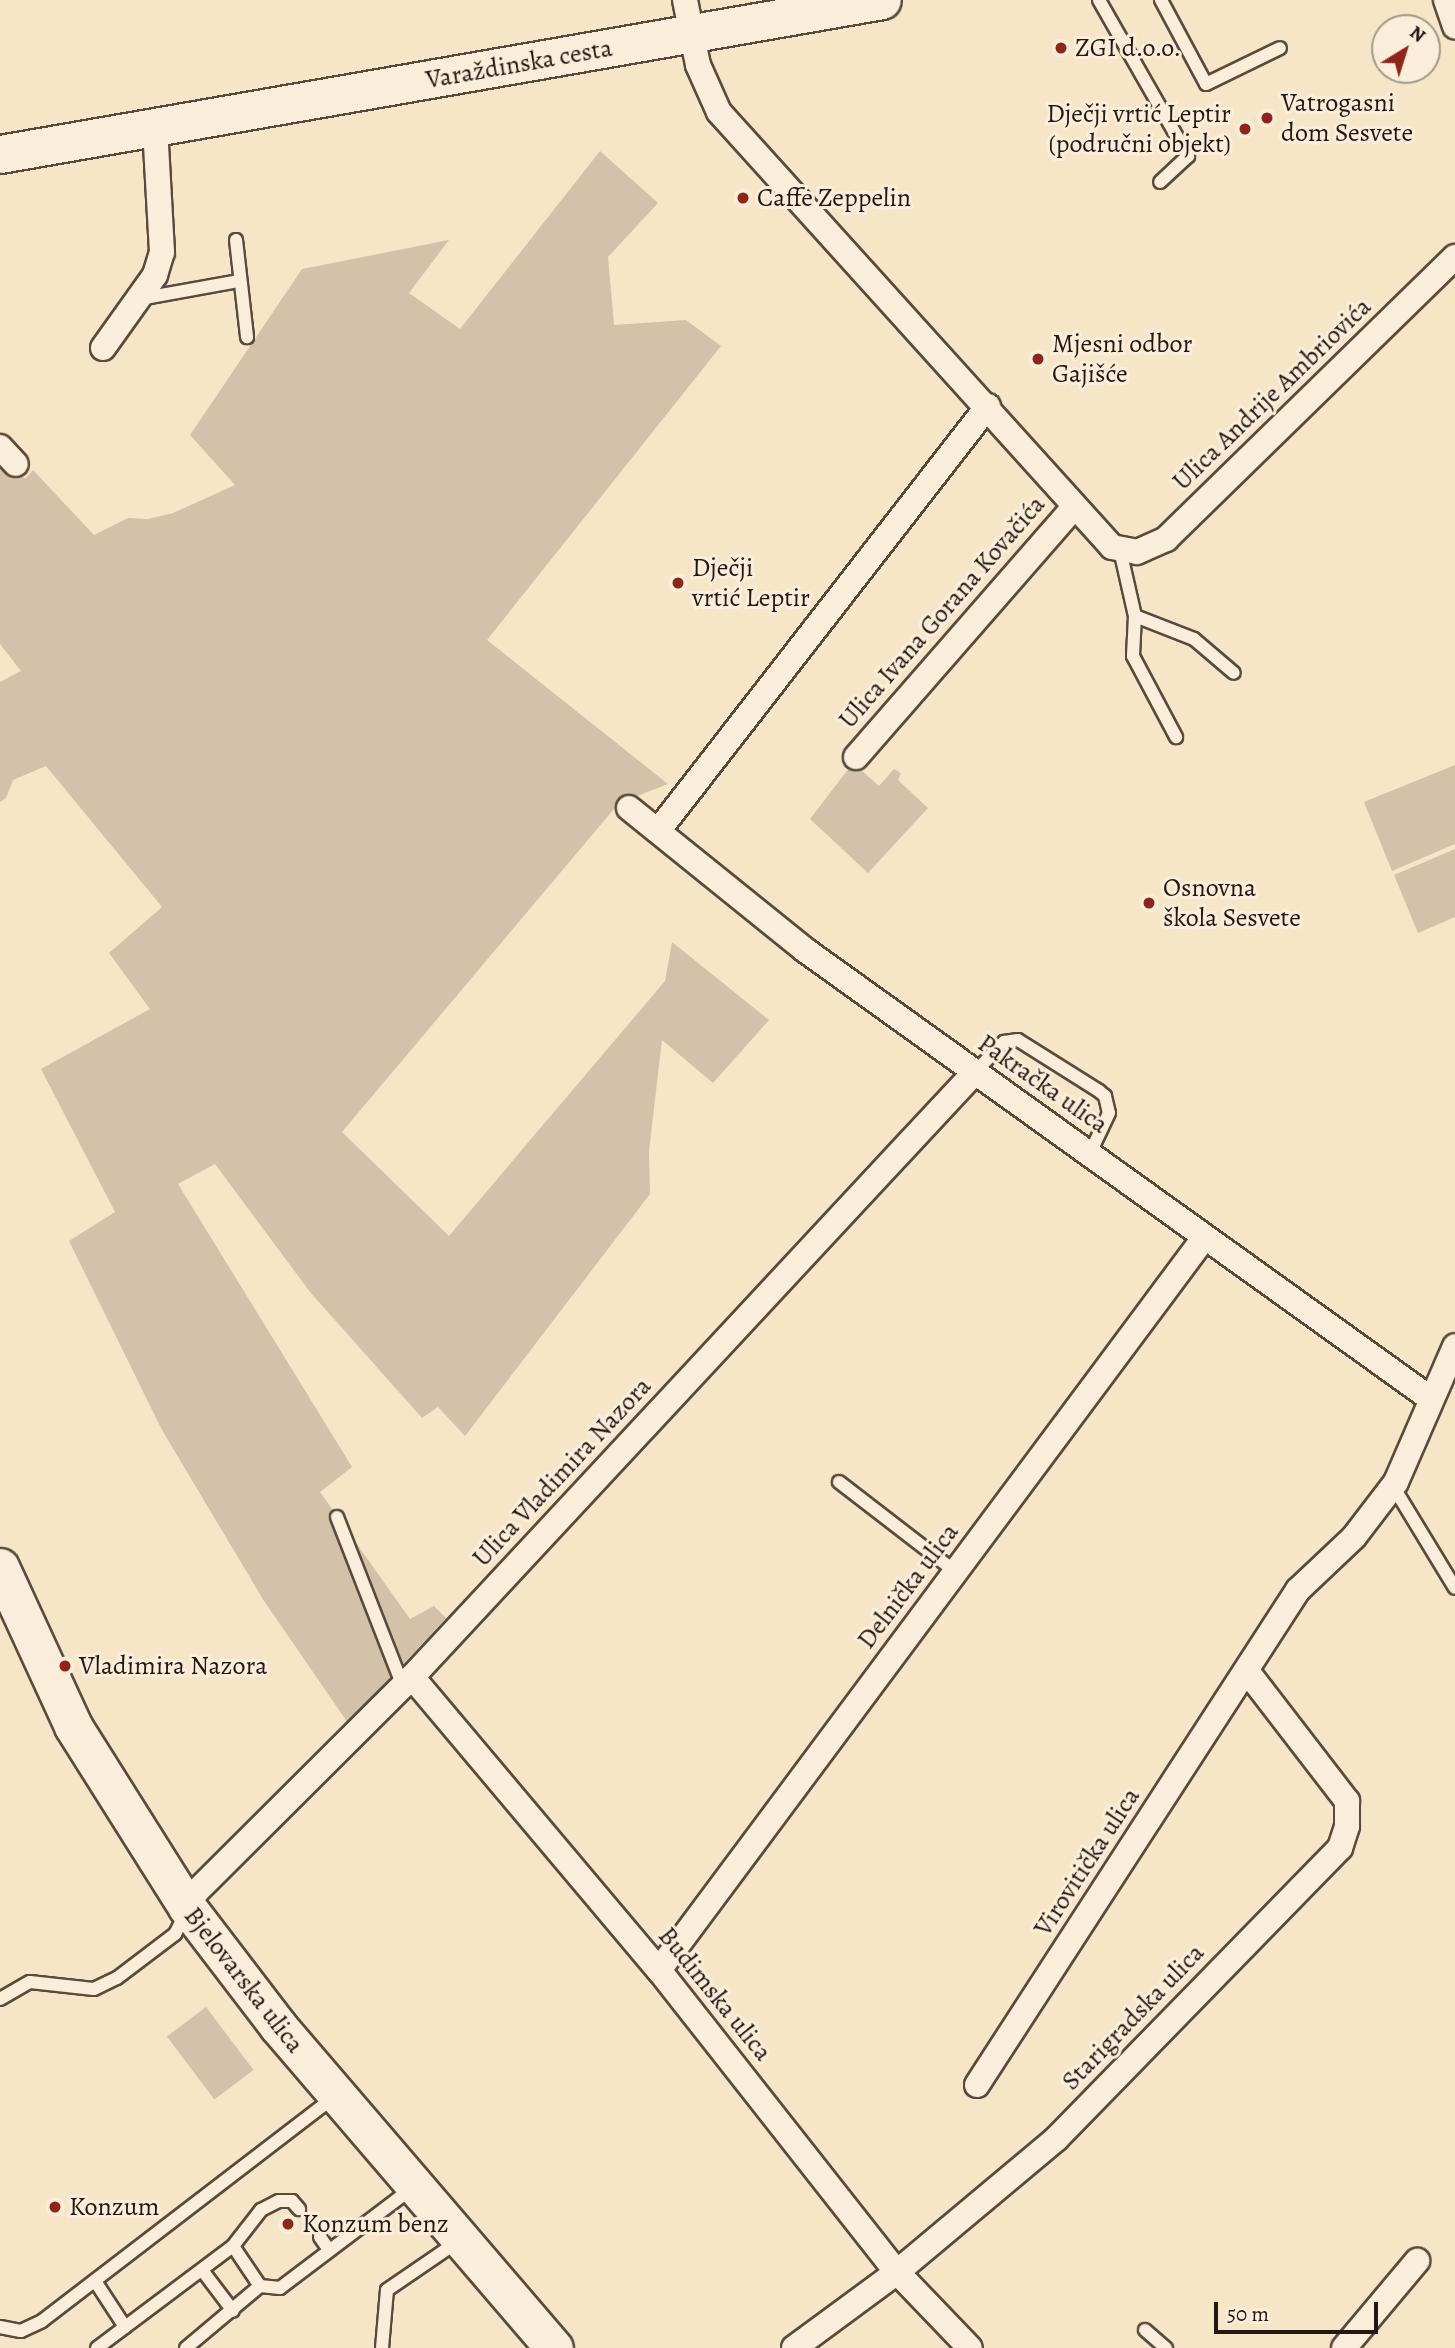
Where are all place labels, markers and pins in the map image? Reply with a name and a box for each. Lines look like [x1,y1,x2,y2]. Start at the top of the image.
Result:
place label: ZGI d.o.o. [1075,32,1181,64]
marker: ZGI d.o.o. [1053,40,1069,56]
place label: Vatrogasni dom Sesvete [1281,87,1413,148]
place label: Dječji vrtić Leptir (područni objekt) [1047,98,1231,160]
marker: Vatrogasni dom Sesvete [1259,110,1275,126]
marker: Dječji vrtić Leptir (područni objekt) [1237,121,1253,137]
place label: Caffe Zeppelin [757,182,911,214]
marker: Caffe Zeppelin [735,190,751,206]
place label: Mjesni odbor Gajišće [1052,328,1192,390]
marker: Mjesni odbor Gajišće [1030,351,1046,367]
place label: Dječji vrtić Leptir [692,552,810,614]
marker: Dječji vrtić Leptir [670,575,686,591]
place label: Osnovna škola Sesvete [1163,872,1301,934]
marker: Osnovna škola Sesvete [1141,895,1157,911]
place label: Vladimira Nazora [79,1650,267,1682]
marker: Vladimira Nazora [57,1658,73,1674]
place label: Konzum [69,2191,159,2223]
marker: Konzum [47,2199,63,2215]
place label: Konzum benz [302,2208,449,2240]
marker: Konzum benz [280,2216,296,2232]

